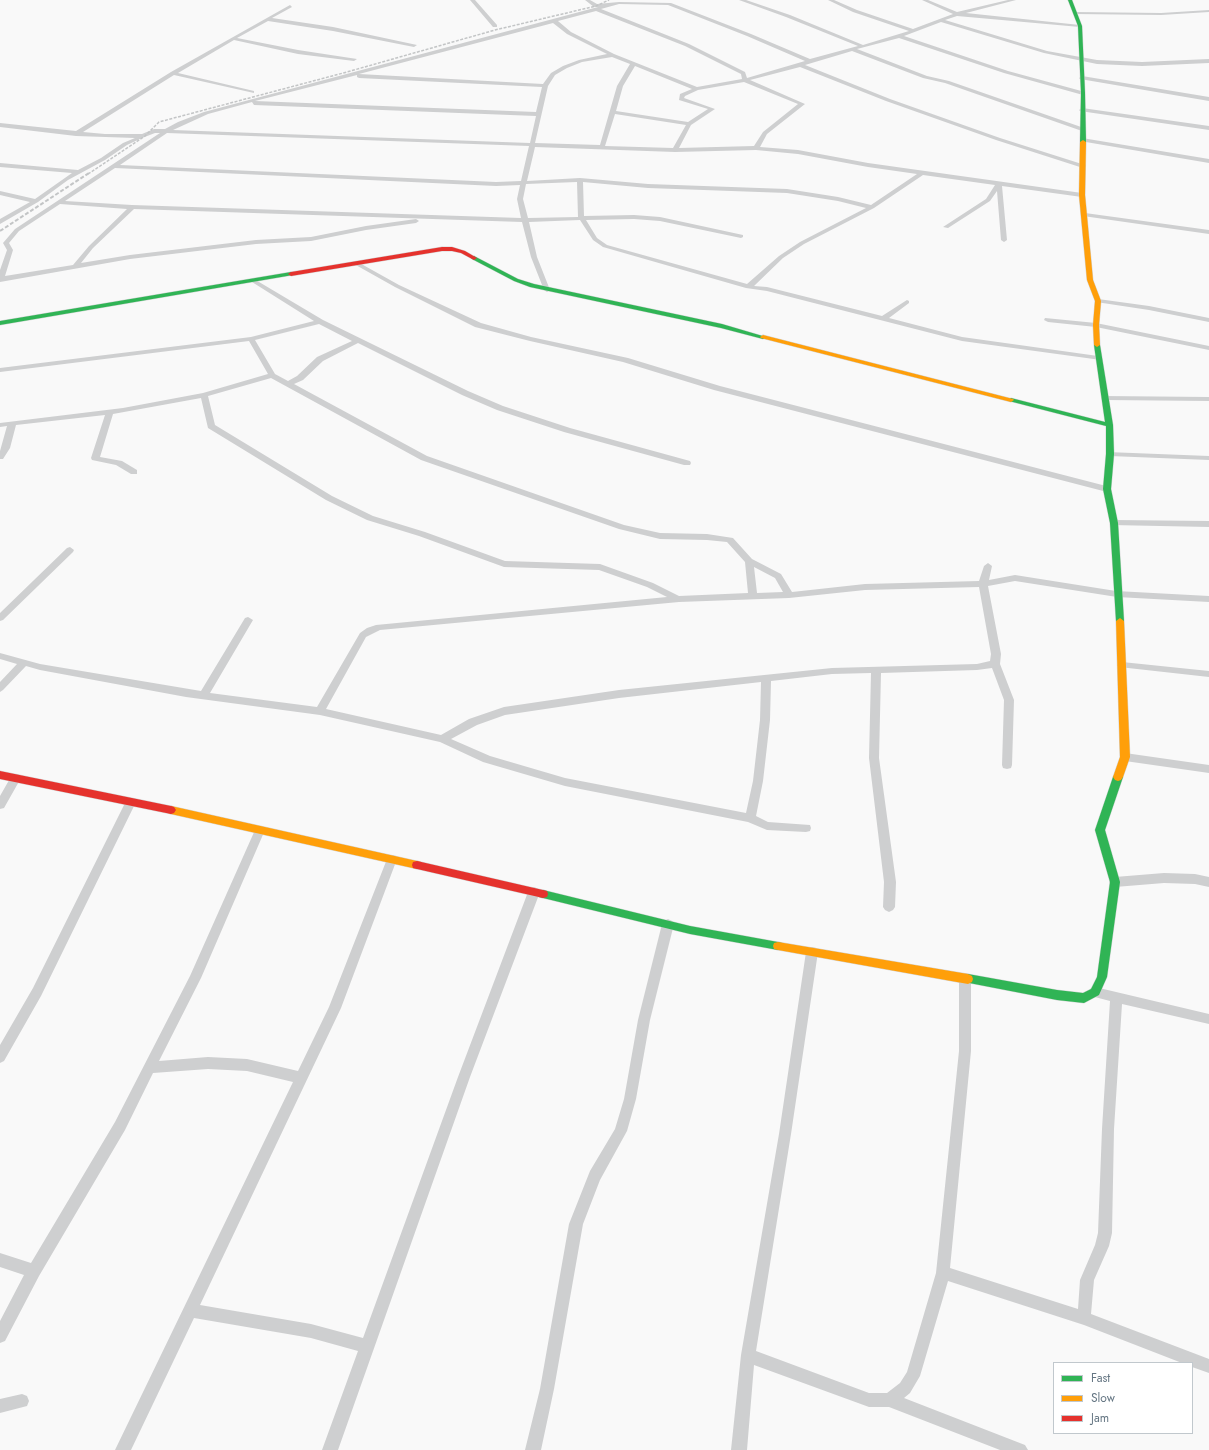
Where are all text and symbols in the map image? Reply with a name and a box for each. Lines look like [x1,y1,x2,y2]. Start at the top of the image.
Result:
legend [1053,1362,1193,1434]
text: Fast [1091,1369,1110,1387]
text: Slow [1091,1389,1115,1407]
text: Jam [1091,1409,1109,1427]

